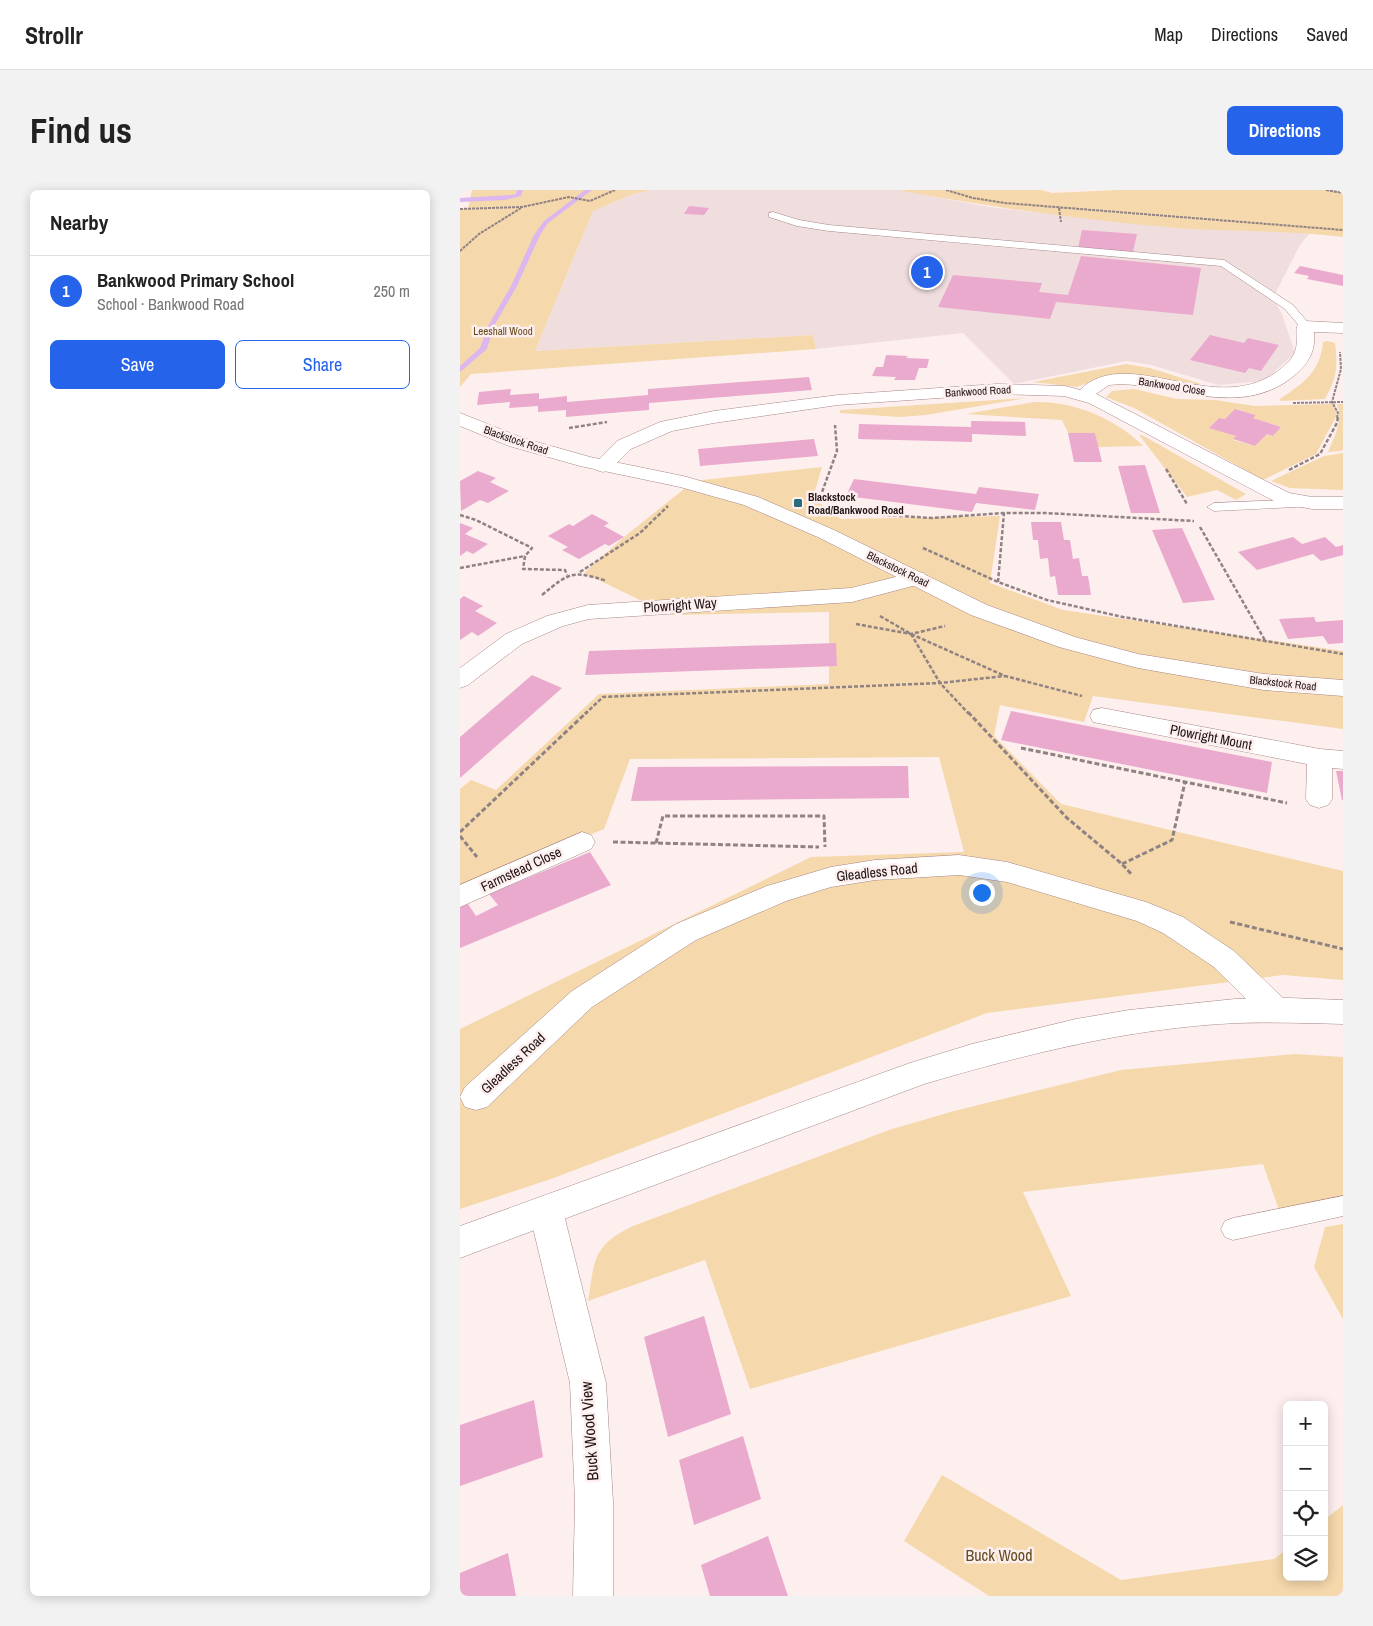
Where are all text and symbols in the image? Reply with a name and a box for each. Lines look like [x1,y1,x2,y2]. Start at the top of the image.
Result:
text: Strollr [25,19,83,51]
text: Map [1154,22,1183,47]
text: Directions [1211,22,1278,47]
text: Saved [1306,22,1348,47]
button: Directions [1227,106,1343,155]
text: Find us [30,107,132,154]
text: Nearby [50,208,108,237]
pin: 1 [911,253,943,291]
text: Bankwood Primary School [97,267,294,293]
text: 1 [62,280,70,302]
text: 250 m [374,280,410,302]
text: School · Bankwood Road [97,293,244,315]
park label: Leeshall Wood [473,324,533,338]
button: Save [50,340,225,389]
button: Share [235,340,410,389]
street label: Bankwood Close [1137,374,1207,398]
street label: Bankwood Road [945,382,1011,400]
street label: Blackstock Road [482,422,550,458]
place label: Blackstock Road/Bankwood Road [808,490,904,517]
marker: Blackstock Road/Bankwood Road [792,497,804,509]
street label: Blackstock Road [865,548,931,590]
street label: Plowright Way [643,593,718,617]
street label: Blackstock Road [1249,673,1317,693]
street label: Plowright Mount [1169,720,1253,754]
street label: Farmstead Close [478,842,564,896]
street label: Gleadless Road [835,859,919,885]
your location [969,880,995,906]
street label: Gleadless Road [477,1029,549,1097]
street label: Buck Wood View [575,1380,603,1481]
map controls [1283,1401,1328,1581]
button: + [1283,1401,1328,1446]
button: − [1283,1446,1328,1491]
button: locate [1283,1491,1328,1536]
button: layers [1283,1536,1328,1581]
park label: Buck Wood [966,1544,1032,1566]

